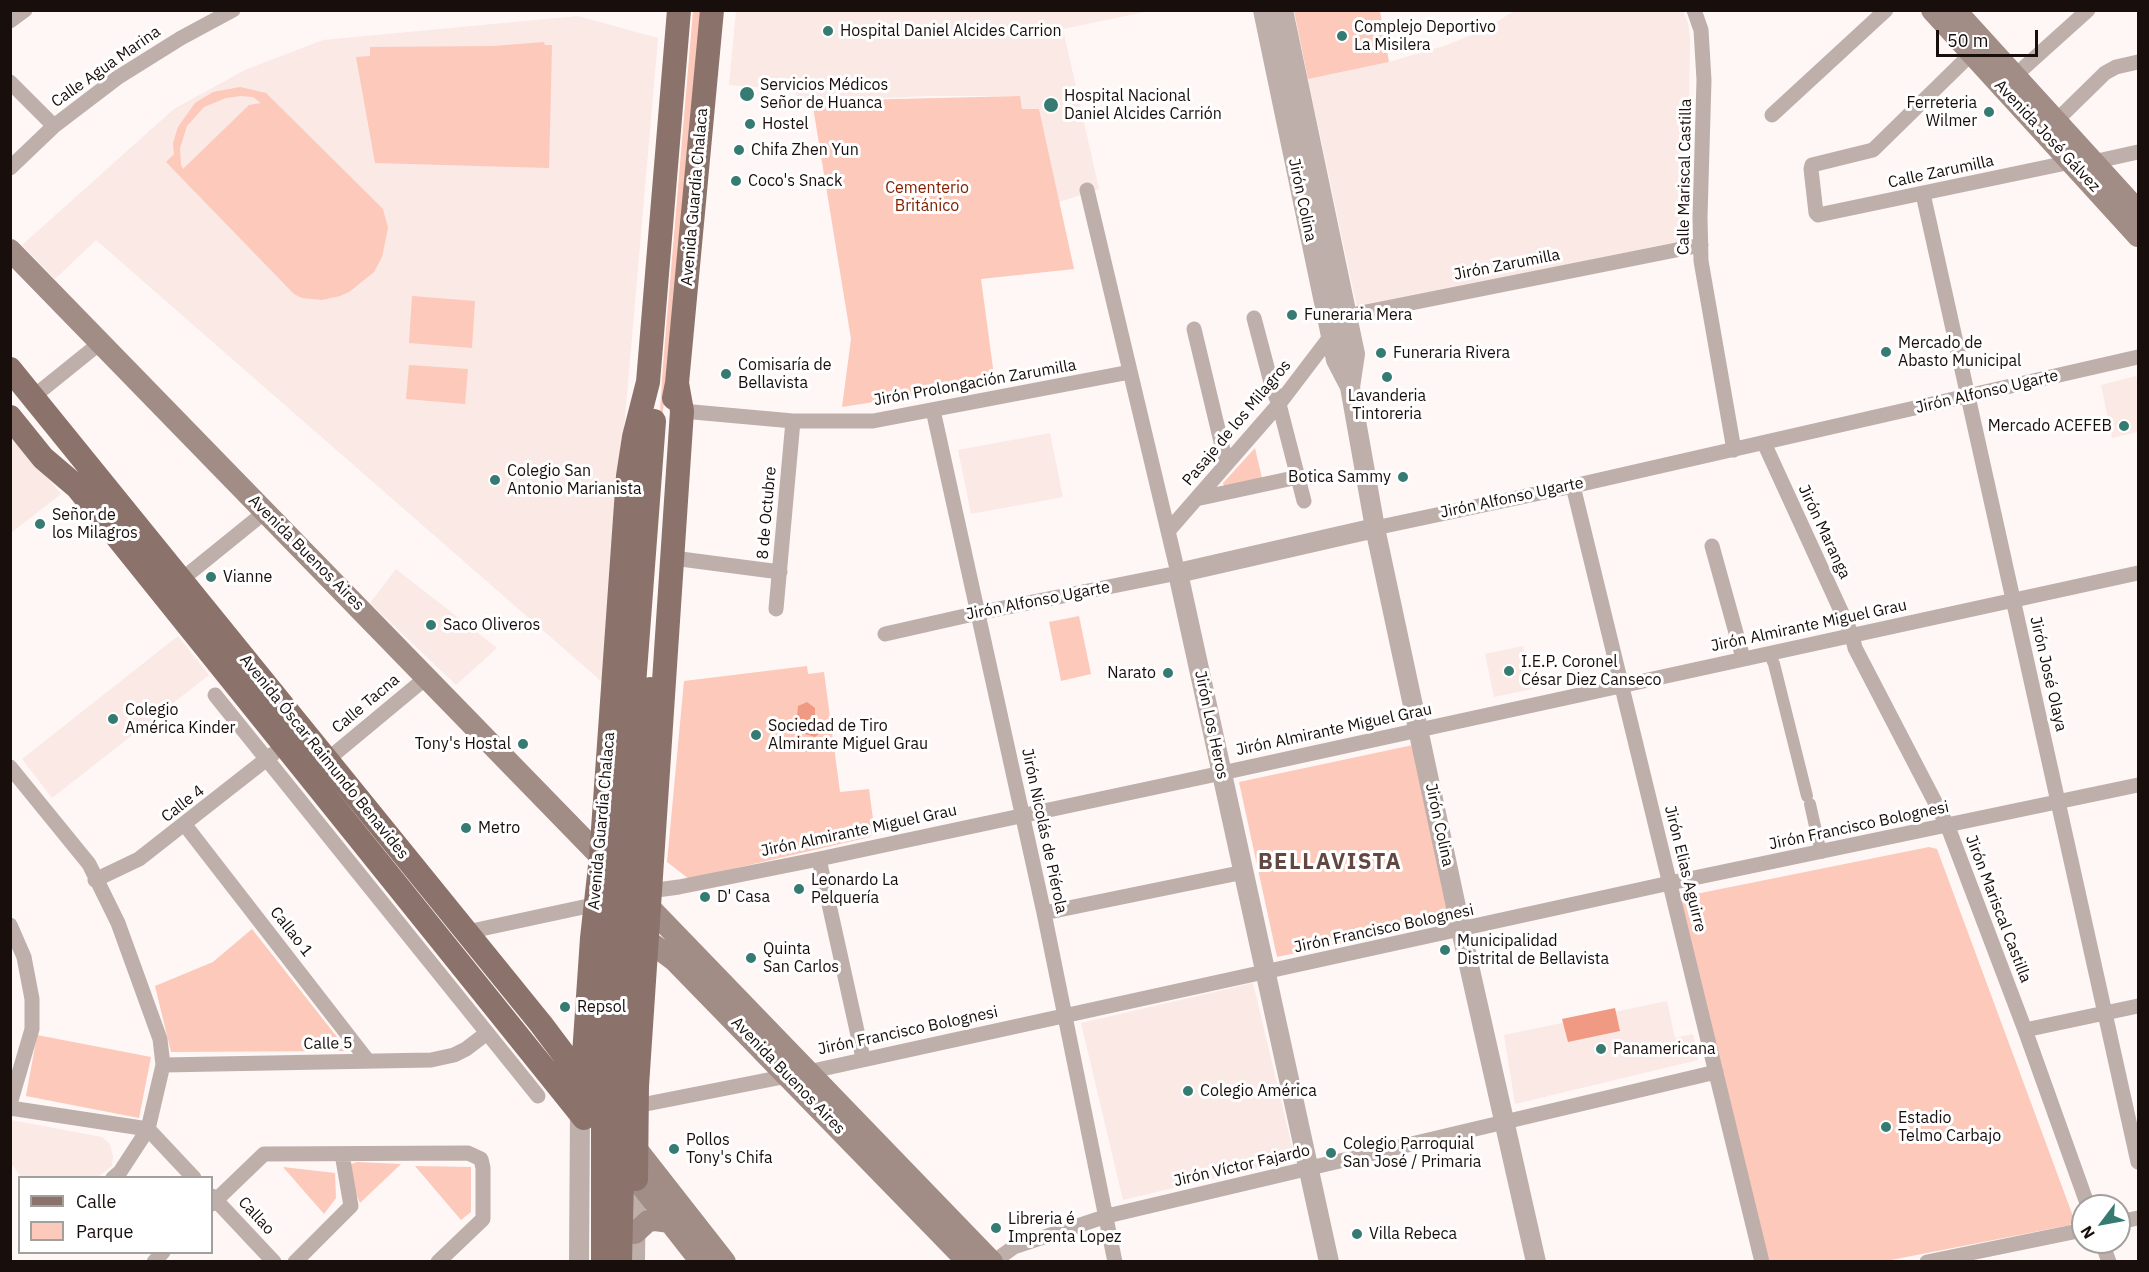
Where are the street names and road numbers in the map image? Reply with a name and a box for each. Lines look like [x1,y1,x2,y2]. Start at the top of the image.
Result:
street label: Calle Agua Marina [48,22,164,112]
street label: Avenida José Gálvez [1990,76,2104,196]
street label: Calle Mariscal Castilla [1674,99,1696,255]
street label: Avenida Guardia Chalaca [678,107,712,287]
street label: Calle Zarumilla [1886,151,1996,193]
street label: Jirón Colina [1284,157,1320,243]
street label: Jirón Zarumilla [1452,245,1562,285]
street label: Jirón Prolongación Zarumilla [872,356,1078,410]
street label: Pasaje de los Milagros [1179,356,1295,490]
street label: Jirón Alfonso Ugarte [1914,366,2060,418]
street label: 8 de Octubre [753,466,781,560]
street label: Jirón Alfonso Ugarte [1439,473,1585,523]
street label: Jirón Maranga [1794,482,1854,582]
street label: Avenida Buenos Aires [244,491,368,615]
street label: Jirón Alfonso Ugarte [965,578,1111,624]
street label: Jirón Almirante Miguel Grau [1709,596,1909,656]
street label: Jirón José Olaya [2025,615,2071,733]
street label: Avenida Óscar Raimundo Benavides [235,651,413,863]
street label: Jirón Los Heros [1190,669,1232,781]
street label: Calle Tacna [328,670,404,738]
street label: Jirón Almirante Miguel Grau [1234,700,1434,760]
street label: Avenida Guardia Chalaca [585,731,619,911]
street label: Jirón Nicolás de Piérola [1017,747,1071,915]
street label: Calle 4 [158,781,208,827]
street label: Jirón Colina [1421,782,1457,868]
street label: Jirón Francisco Bolognesi [1767,798,1951,854]
street label: Jirón Almirante Miguel Grau [759,801,959,861]
street label: Jirón Elias Aguirre [1660,804,1710,934]
street label: Jirón Mariscal Castilla [1961,832,2035,986]
street label: Jirón Francisco Bolognesi [1292,901,1476,957]
street label: Callao 1 [266,903,316,961]
street label: Jirón Francisco Bolognesi [816,1003,1000,1059]
street label: Avenida Buenos Aires [727,1013,849,1139]
street label: Calle 5 [303,1034,353,1054]
street label: Jirón Víctor Fajardo [1172,1141,1312,1191]
street label: Callao [234,1193,278,1239]

